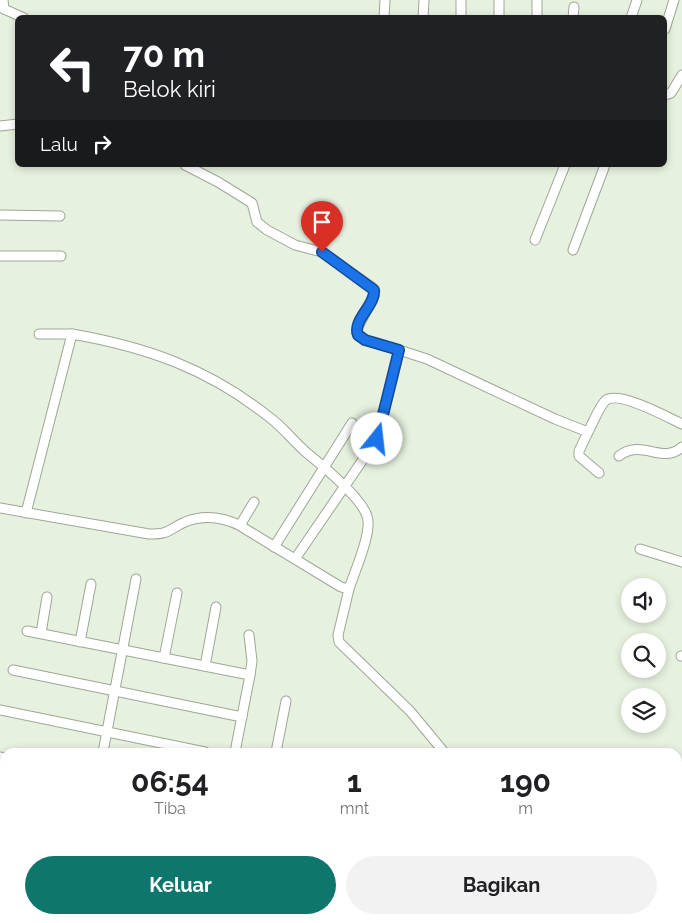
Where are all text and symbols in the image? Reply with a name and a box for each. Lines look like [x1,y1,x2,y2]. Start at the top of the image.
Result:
text: 70 m [123,34,205,75]
icon: left [40,35,105,100]
text: Belok kiri [123,76,216,102]
icon: right [88,130,116,158]
text: Lalu [40,133,78,155]
pin [301,201,343,252]
icon: arrive [308,208,336,236]
position arrow [350,412,402,464]
map controls [621,578,666,733]
button: sound [621,578,666,623]
button: search [621,633,666,678]
button: layers [621,688,666,733]
text: 06:54 [131,764,209,799]
text: 1 [347,764,362,799]
text: 190 [500,764,551,799]
text: Tiba [154,799,186,818]
text: mnt [340,799,369,818]
text: m [518,799,533,818]
button: Keluar [25,856,336,914]
button: Bagikan [346,856,657,914]

